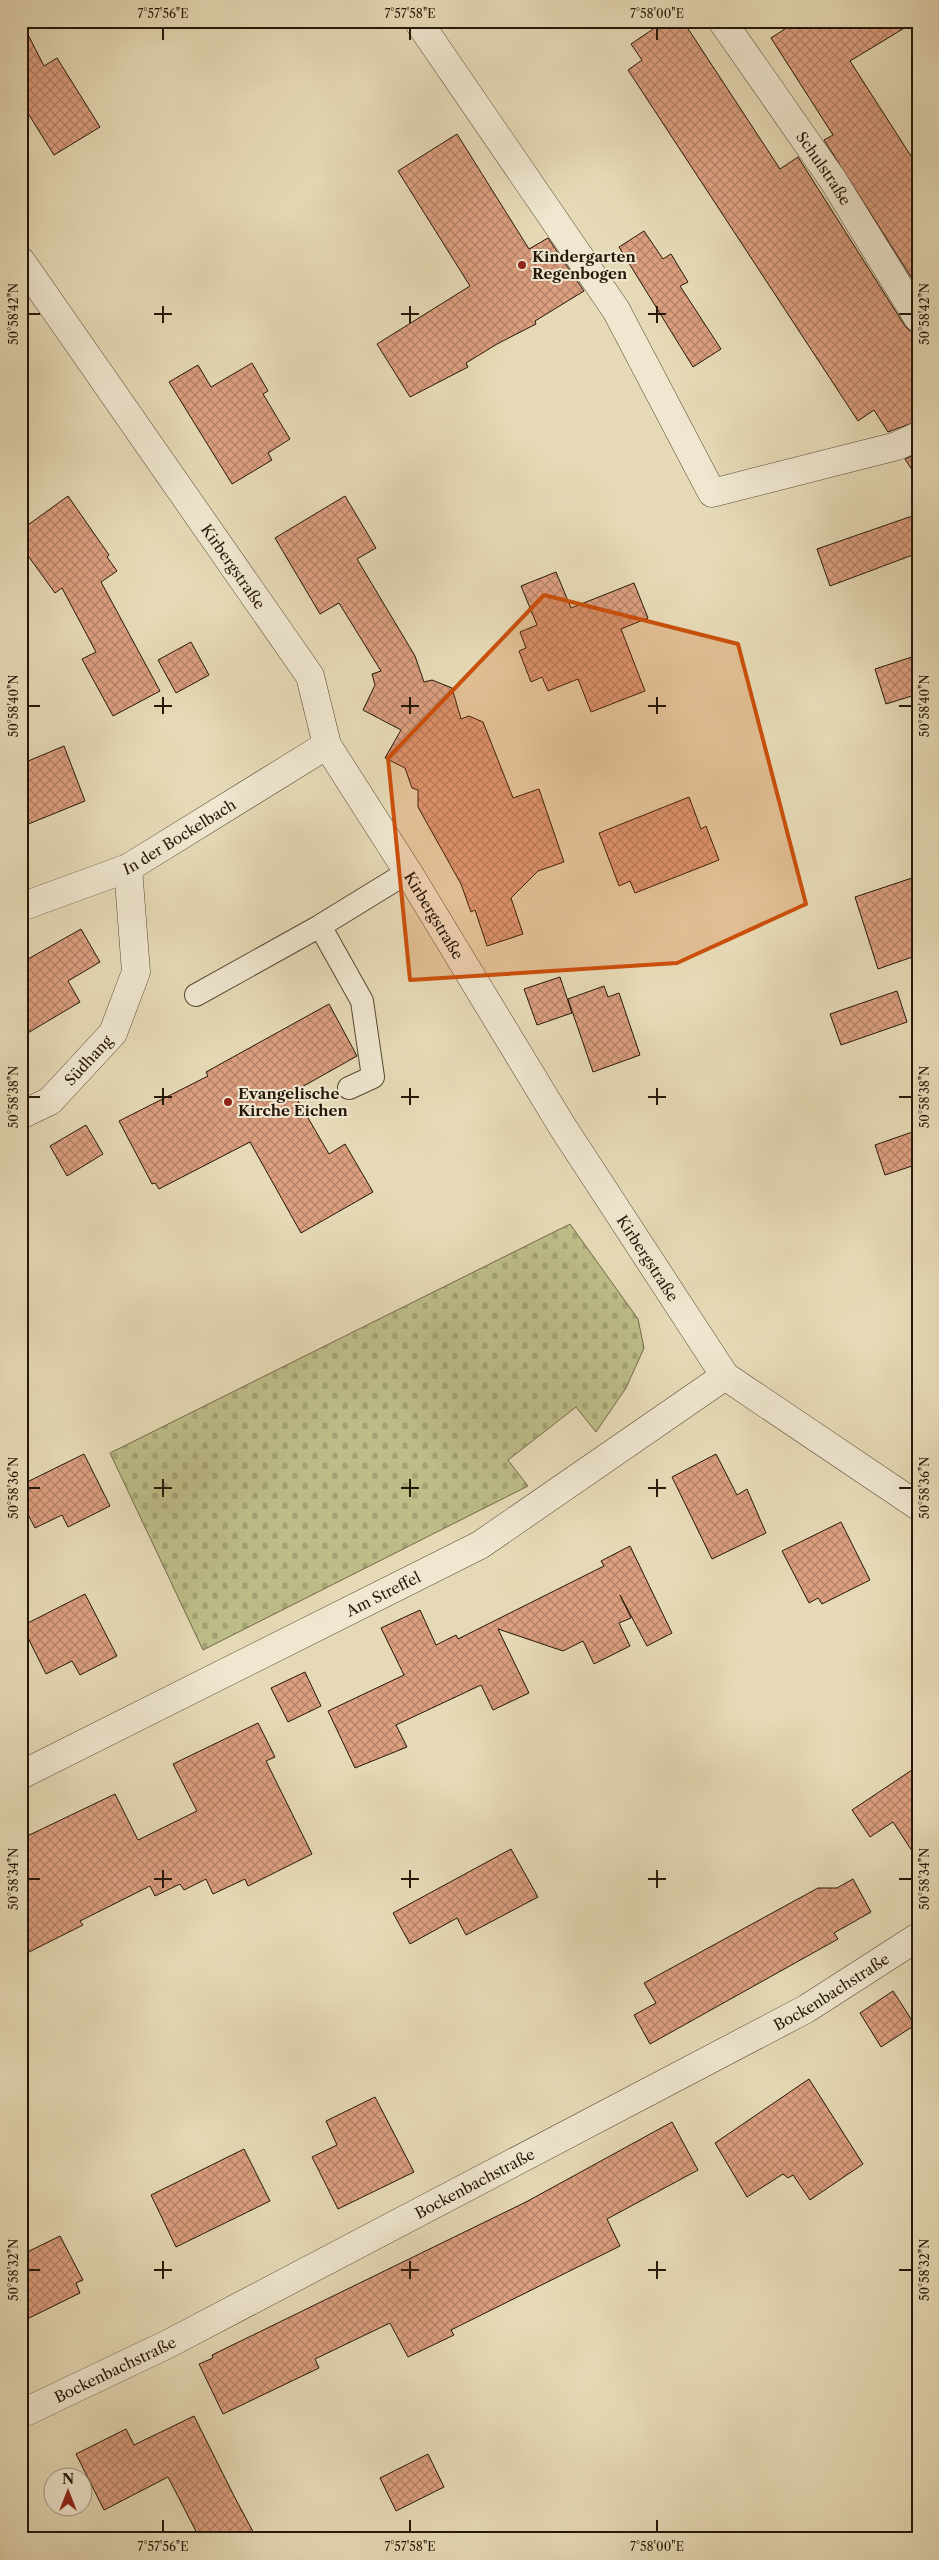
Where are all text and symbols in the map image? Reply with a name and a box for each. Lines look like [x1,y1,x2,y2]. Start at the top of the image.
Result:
text: 7°57'56"E [138,6,188,21]
text: 7°57'58"E [384,6,436,21]
text: 7°58'00"E [630,6,684,21]
street label: Schulstraße [792,128,855,208]
place label: Kindergarten Regenbogen [532,247,636,283]
marker: Kindergarten Regenbogen [516,259,528,271]
text: 50°58'42"N [6,283,21,345]
text: 50°58'42"N [917,283,932,345]
street label: Kirbergstraße [198,520,270,612]
text: 50°58'40"N [6,675,21,737]
text: 50°58'40"N [917,675,932,737]
street label: In der Bockelbach [120,794,240,878]
street label: Kirbergstraße [400,868,468,963]
street label: Südhang [60,1031,116,1089]
text: 50°58'38"N [6,1066,21,1128]
text: 50°58'38"N [917,1066,932,1128]
place label: Evangelische Kirche Eichen [238,1084,348,1120]
marker: Evangelische Kirche Eichen [222,1096,234,1108]
street label: Kirbergstraße [613,1211,683,1305]
text: 50°58'36"N [6,1457,21,1519]
text: 50°58'36"N [917,1457,932,1519]
street label: Am Streffel [342,1567,424,1621]
text: 50°58'34"N [6,1848,21,1910]
text: 50°58'34"N [917,1848,932,1910]
street label: Bockenbachstraße [770,1949,893,2034]
street label: Bockenbachstraße [411,2144,538,2222]
text: 50°58'32"N [6,2239,21,2301]
text: 50°58'32"N [917,2239,932,2301]
street label: Bockenbachstraße [51,2332,179,2406]
north arrow [42,2468,92,2518]
text: N [62,2470,74,2488]
text: 7°57'56"E [138,2539,188,2554]
text: 7°57'58"E [384,2539,436,2554]
text: 7°58'00"E [630,2539,684,2554]

